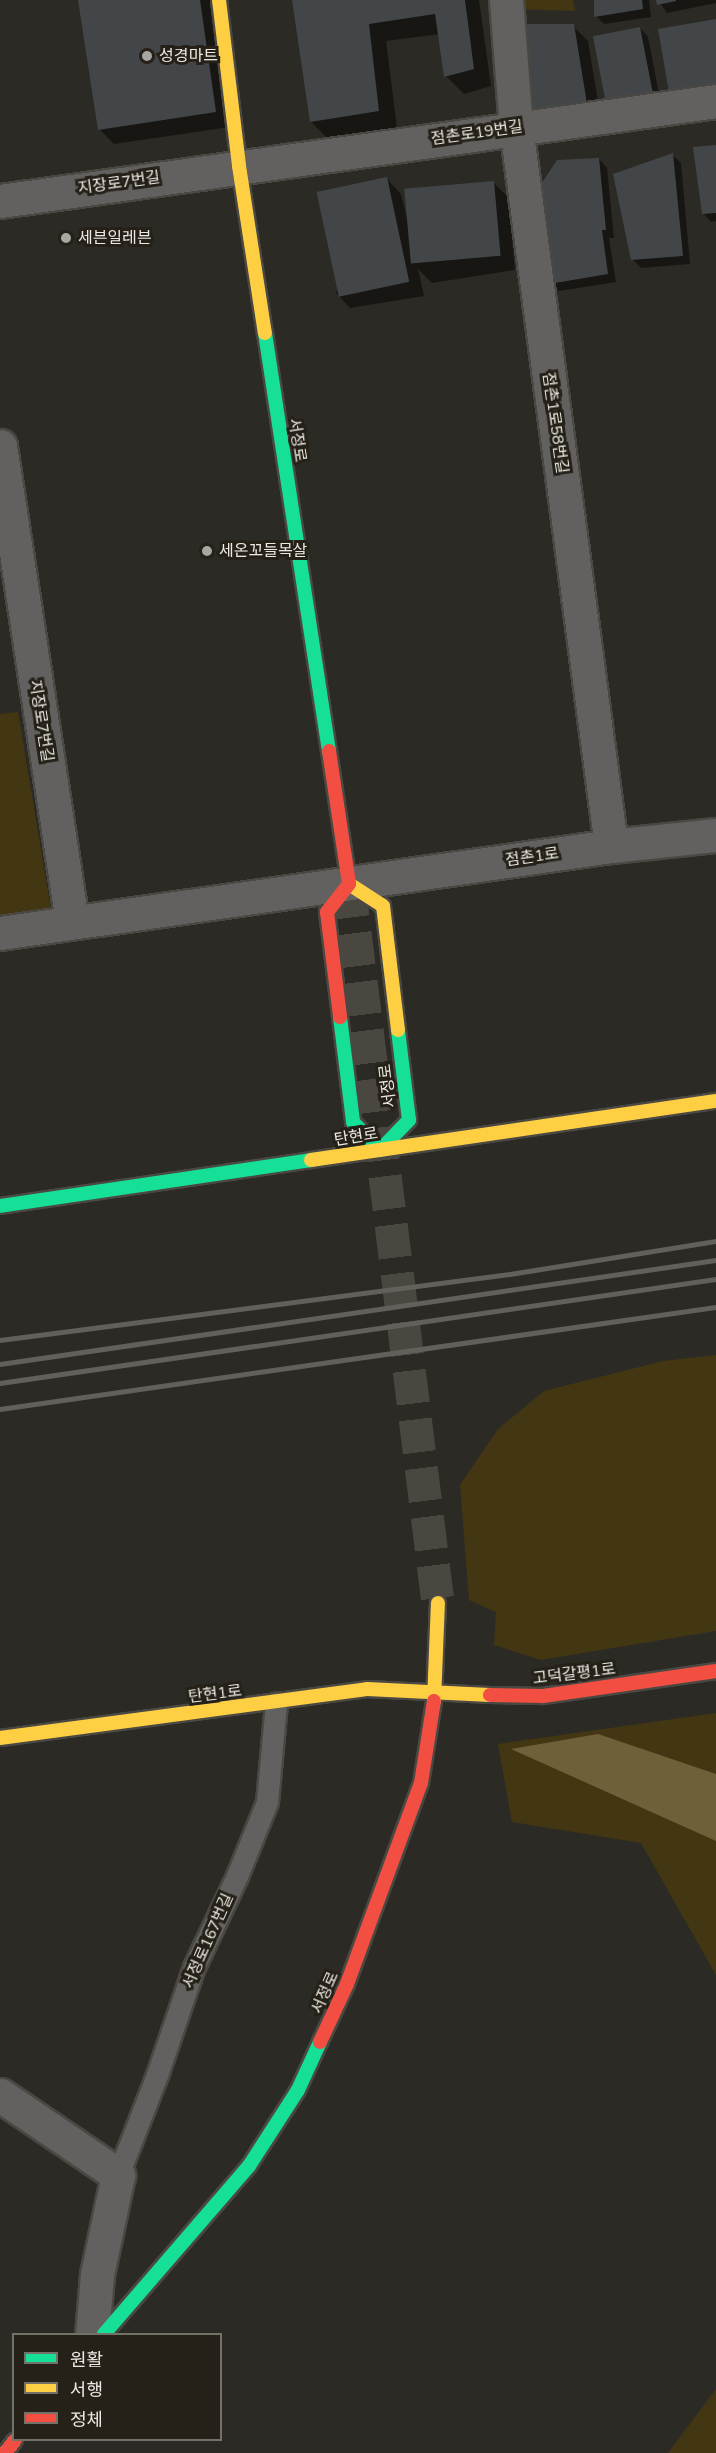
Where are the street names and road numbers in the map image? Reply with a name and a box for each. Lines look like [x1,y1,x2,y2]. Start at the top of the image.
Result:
street label: 점촌로19번길 [430,117,524,149]
street label: 지장로7번길 [76,168,162,198]
street label: 점촌1로58번길 [538,371,572,475]
street label: 서정로 [284,417,310,463]
street label: 지장로7번길 [25,678,57,764]
street label: 점촌1로 [504,844,560,870]
street label: 서정로 [376,1063,400,1109]
street label: 탄현로 [333,1124,379,1150]
street label: 고덕갈평1로 [532,1659,616,1689]
street label: 탄현1로 [187,1681,243,1707]
street label: 서정로167번길 [178,1890,238,1992]
street label: 서정로 [307,1969,343,2017]

